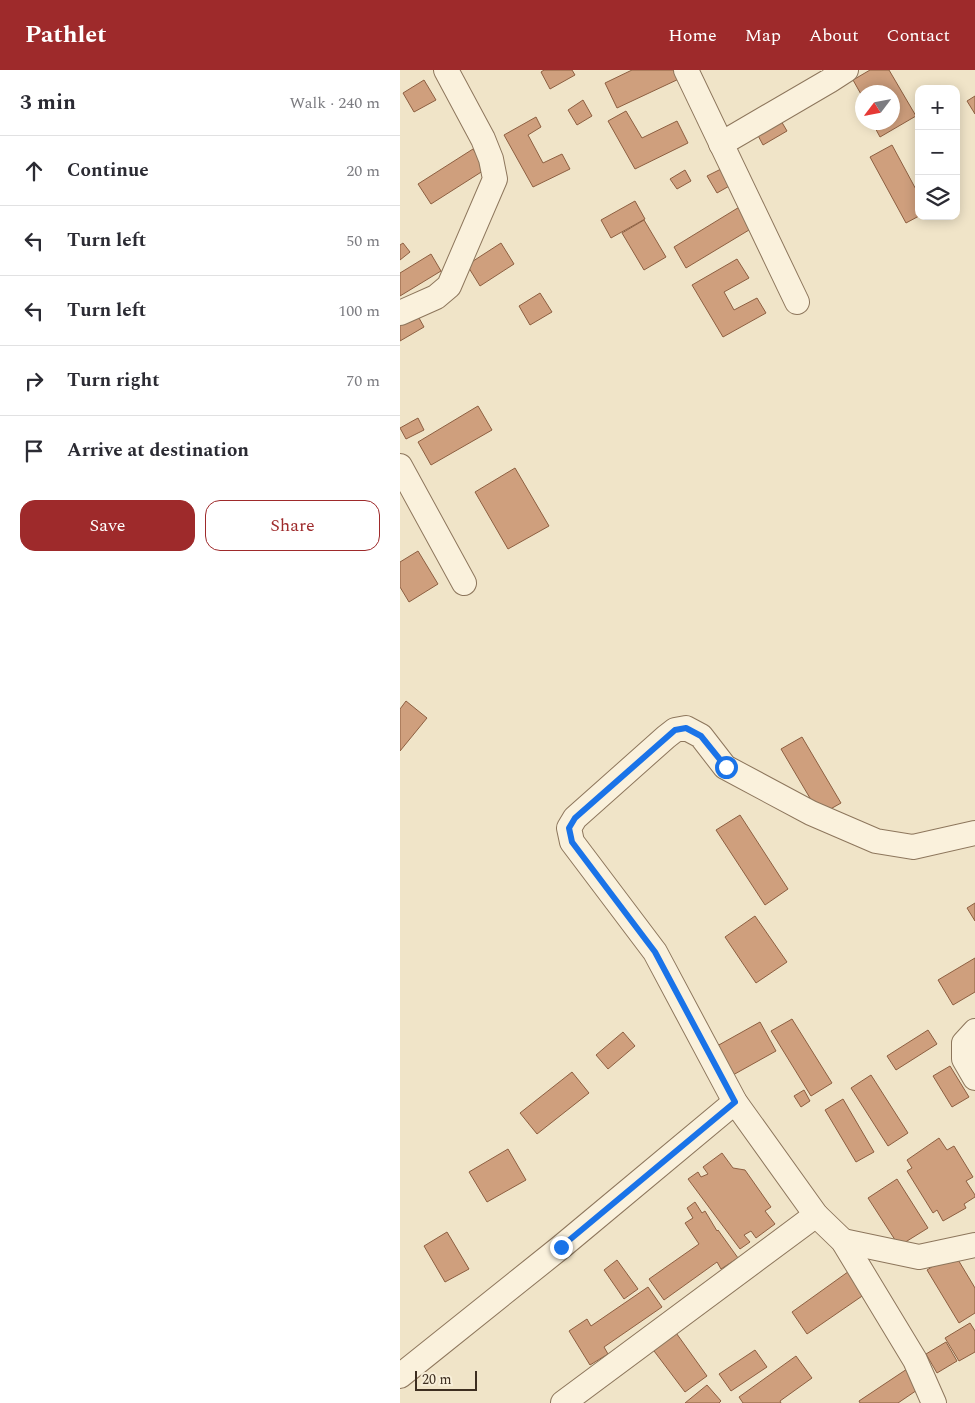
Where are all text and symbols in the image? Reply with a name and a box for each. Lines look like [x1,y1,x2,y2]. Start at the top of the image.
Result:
text: Pathlet [25,17,107,53]
text: Home [668,22,717,49]
text: Map [745,22,781,49]
text: About [809,22,859,49]
text: Contact [887,22,950,49]
north arrow [855,85,900,130]
map controls [915,85,960,220]
button: + [915,85,960,130]
text: 3 min [20,87,76,119]
text: Walk · 240 m [289,91,380,115]
button: − [915,130,960,175]
text: Continue [67,156,149,185]
icon: ahead [20,157,48,185]
text: 20 m [346,159,380,183]
button: layers [915,175,960,220]
text: Turn left [67,226,146,255]
icon: left [20,227,48,255]
text: 50 m [346,229,380,253]
text: Turn left [67,296,146,325]
icon: left [20,297,48,325]
text: 100 m [338,299,380,323]
text: Turn right [67,366,160,395]
icon: right [20,367,48,395]
text: 70 m [346,369,380,393]
text: Arrive at destination [67,436,249,465]
icon: arrive [20,437,48,465]
button: Save [20,500,195,551]
button: Share [205,500,380,551]
route start [715,756,738,779]
route end [550,1236,573,1259]
scale bar [415,1368,478,1391]
text: 20 m [422,1369,452,1390]

